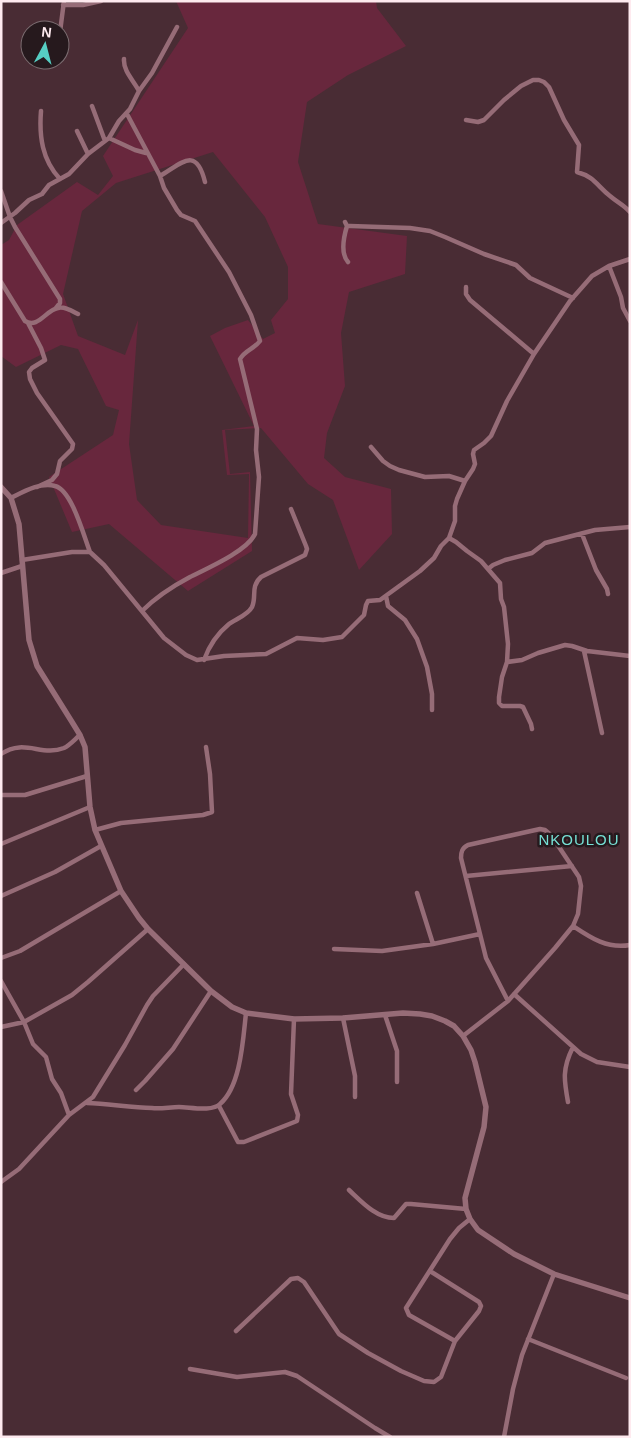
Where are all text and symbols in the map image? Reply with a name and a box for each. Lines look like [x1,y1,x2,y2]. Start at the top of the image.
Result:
north arrow [20,20,70,70]
text: N [41,24,53,41]
district label: NKOULOU [538,831,620,848]

